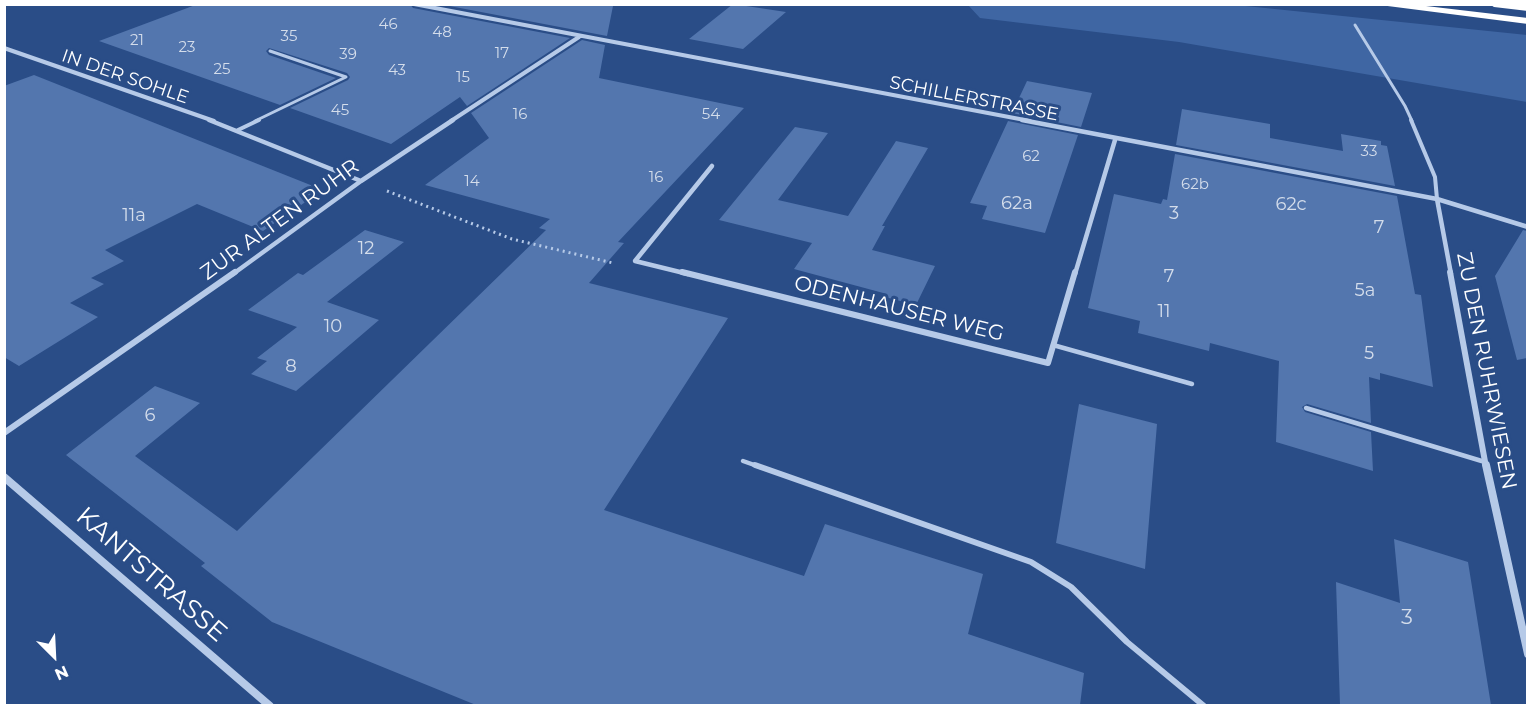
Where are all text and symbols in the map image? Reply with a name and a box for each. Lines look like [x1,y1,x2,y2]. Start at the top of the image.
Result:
house number: 46 [378,16,398,34]
house number: 48 [432,24,452,42]
house number: 35 [281,28,297,46]
house number: 21 [130,32,144,50]
house number: 23 [179,39,195,57]
street label: IN DER SOHLE [59,45,191,109]
house number: 17 [495,45,509,63]
house number: 39 [339,46,357,64]
house number: 25 [213,61,231,79]
house number: 43 [388,62,406,80]
house number: 15 [456,69,470,87]
street label: SCHILLERSTRASSE [888,72,1060,126]
house number: 45 [331,102,349,120]
house number: 16 [513,106,527,124]
house number: 54 [702,106,720,124]
house number: 33 [1361,143,1377,161]
house number: 62 [1022,148,1040,166]
street label: ZUR ALTEN RUHR [196,154,364,286]
house number: 16 [649,169,663,187]
house number: 14 [464,173,480,191]
house number: 62b [1181,176,1209,194]
house number: 62a [1001,193,1033,215]
house number: 62c [1275,194,1307,216]
house number: 3 [1169,203,1179,225]
house number: 11a [122,205,146,227]
house number: 7 [1374,217,1384,239]
house number: 12 [358,238,374,260]
street label: ZU DEN RUHRWIESEN [1451,250,1521,492]
house number: 7 [1164,266,1174,288]
street label: ODENHAUSER WEG [791,271,1007,347]
house number: 5a [1355,280,1375,302]
house number: 11 [1158,301,1170,323]
house number: 10 [324,316,342,338]
house number: 5 [1364,343,1374,365]
house number: 8 [285,356,297,378]
house number: 6 [145,405,155,427]
street label: KANTSTRASSE [69,501,233,649]
house number: 3 [1401,605,1413,631]
north arrow [24,626,84,686]
text: N [52,662,71,684]

